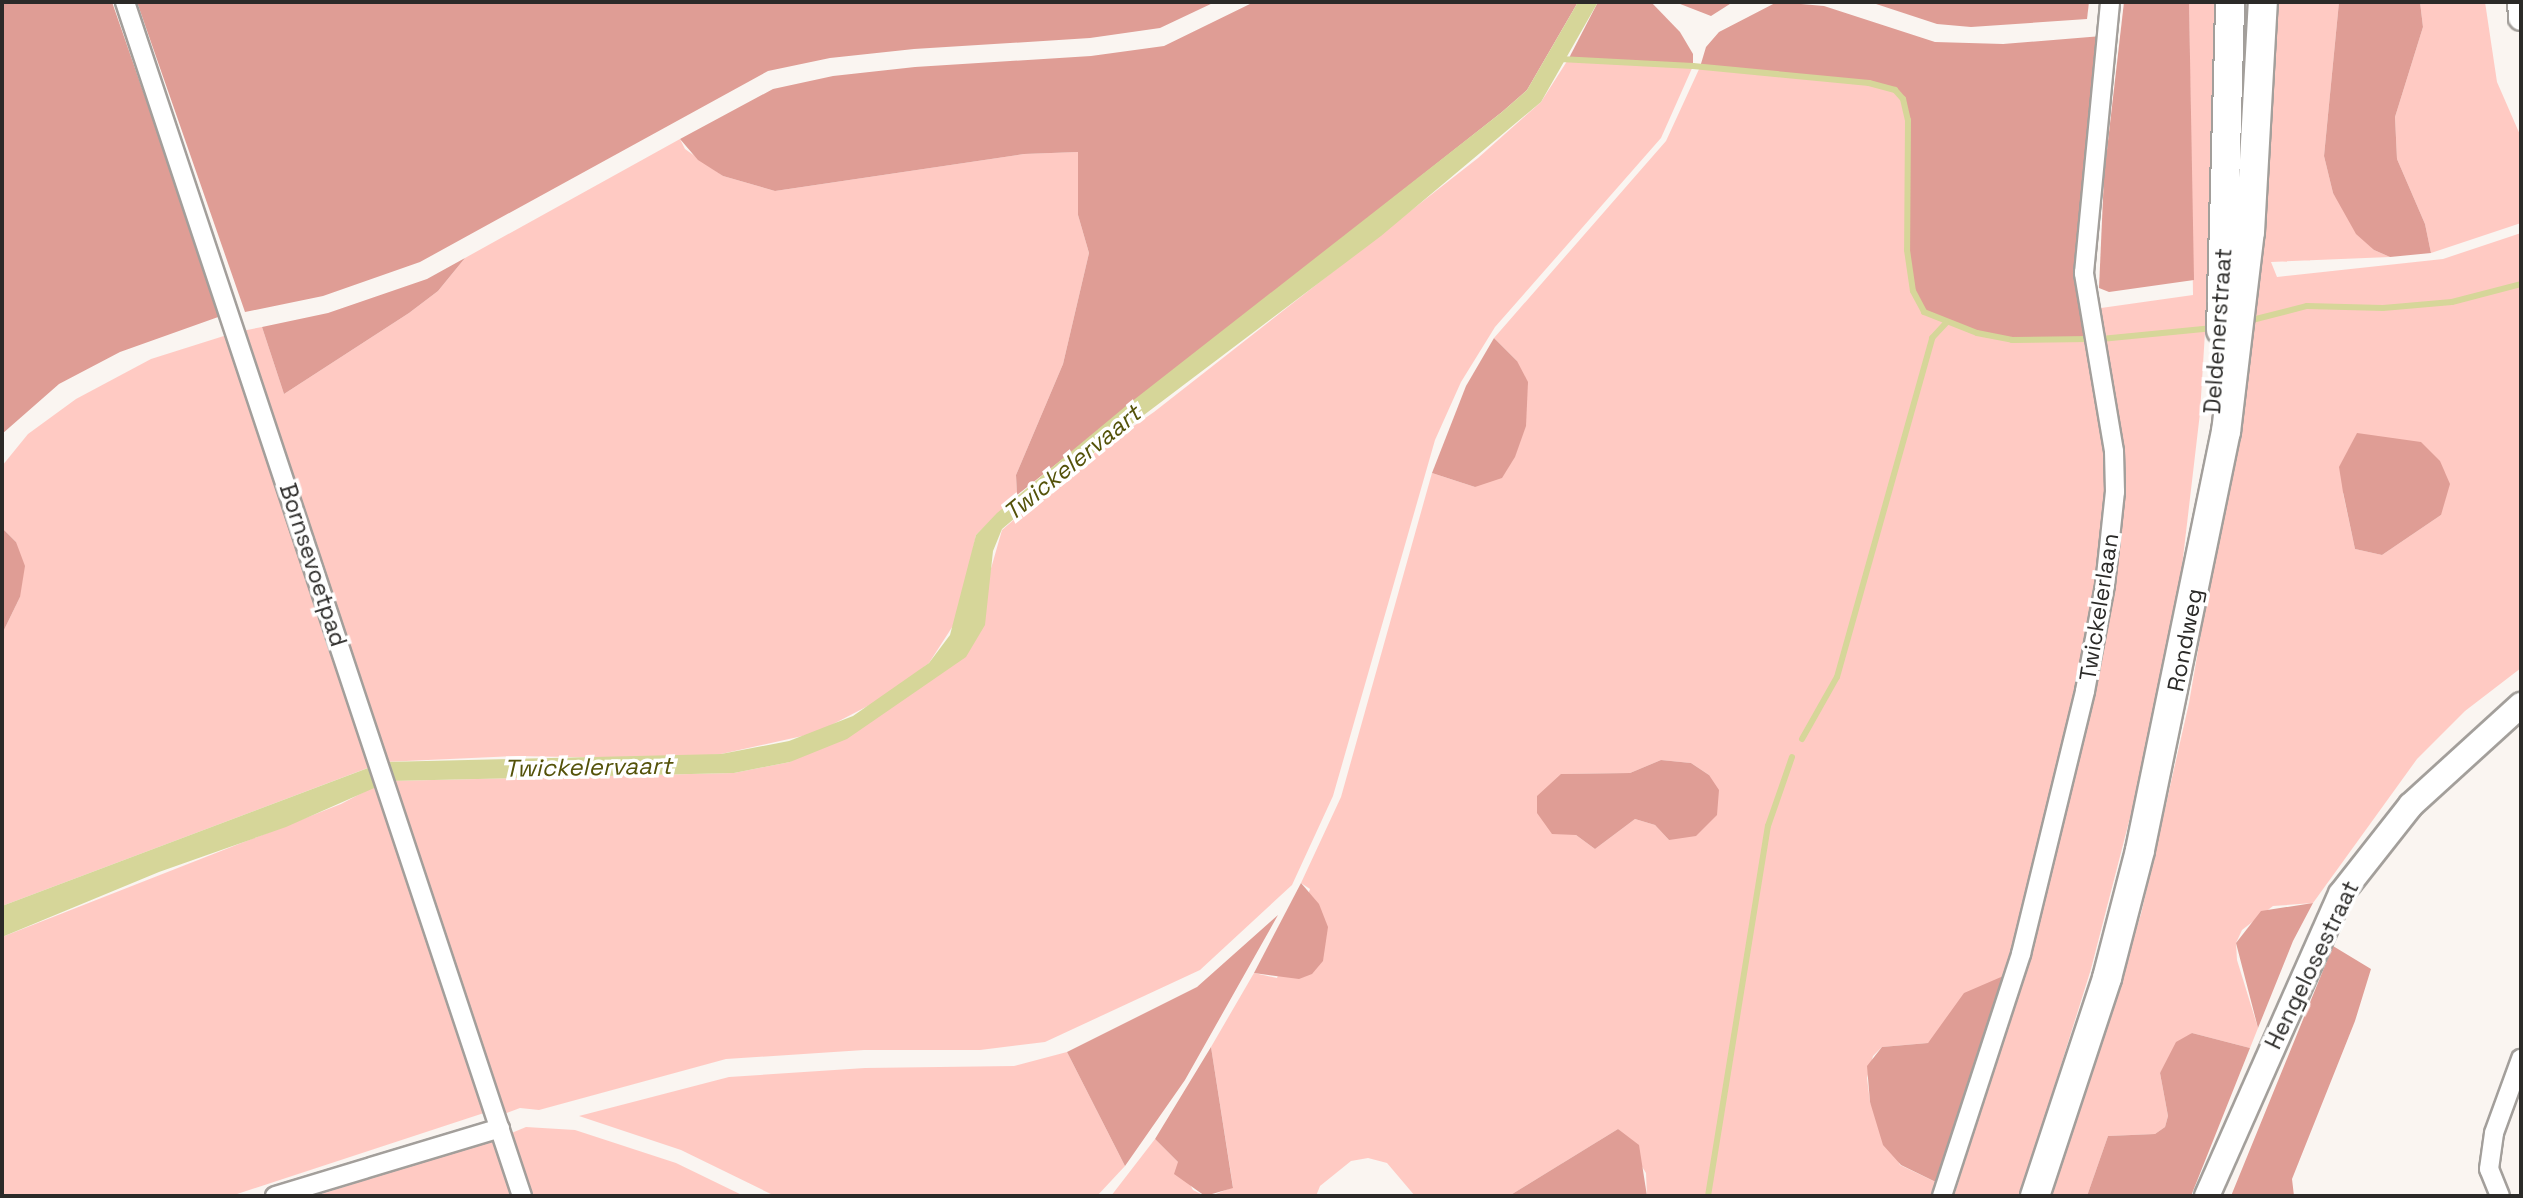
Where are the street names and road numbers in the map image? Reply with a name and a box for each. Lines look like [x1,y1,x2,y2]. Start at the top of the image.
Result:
street label: Deldenerstraat [2198,247,2238,415]
street label: Bornsevoetpad [274,480,352,650]
street label: Twickelerlaan [2074,531,2124,683]
street label: Rondweg [2162,586,2208,694]
street label: Hengelosestraat [2259,876,2365,1054]

